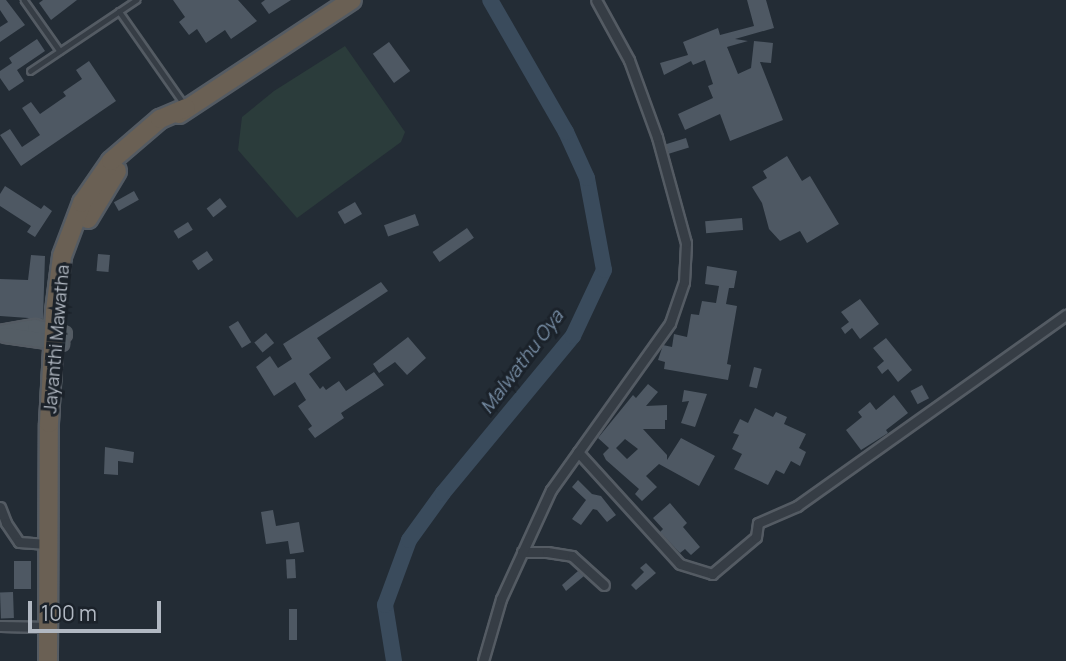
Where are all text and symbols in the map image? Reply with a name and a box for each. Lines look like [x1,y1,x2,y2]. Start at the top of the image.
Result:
street label: Jayanthi Mawatha [39,264,73,414]
water label: Malwathu Oya [476,306,568,418]
scale bar [32,588,164,632]
text: 100 m [41,599,97,627]

